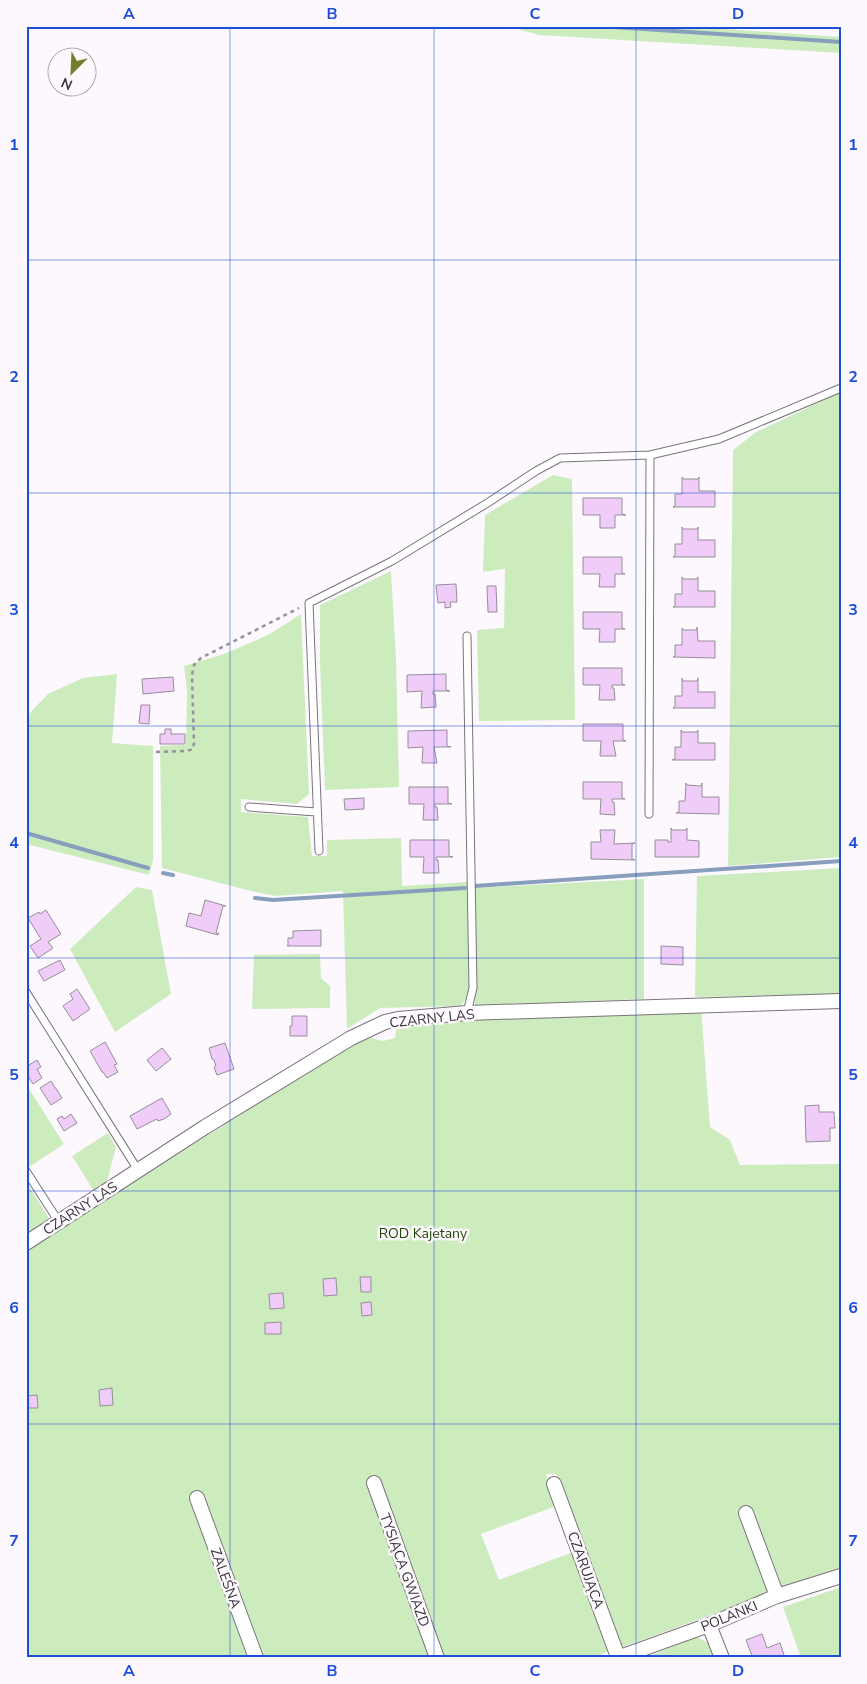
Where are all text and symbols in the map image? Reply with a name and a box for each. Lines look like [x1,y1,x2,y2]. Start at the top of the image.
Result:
text: A [123,3,135,25]
text: B [326,3,338,25]
text: C [530,3,541,25]
text: D [732,3,744,25]
north arrow [48,48,98,98]
text: N [58,73,76,94]
text: 1 [9,134,19,156]
text: 1 [848,134,858,156]
text: 2 [9,366,19,388]
text: 2 [848,366,858,388]
text: 3 [9,599,19,621]
text: 3 [848,599,858,621]
text: 4 [9,832,19,854]
text: 4 [848,832,858,854]
street label: CZARNY LAS [389,1005,476,1032]
text: 5 [9,1064,19,1086]
text: 5 [848,1064,858,1086]
street label: CZARNY LAS [39,1177,122,1240]
park label: ROD Kajetany [379,1224,468,1243]
text: 6 [9,1297,19,1319]
text: 6 [848,1297,858,1319]
street label: TYSIĄCA GWIAZD [375,1511,434,1630]
street label: CZARUJĄCA [563,1529,608,1611]
text: 7 [9,1530,19,1552]
text: 7 [848,1530,858,1552]
street label: ZALEŚNA [206,1545,245,1611]
street label: POLANKI [698,1596,760,1636]
text: A [123,1660,135,1682]
text: B [326,1660,338,1682]
text: C [530,1660,541,1682]
text: D [732,1660,744,1682]

